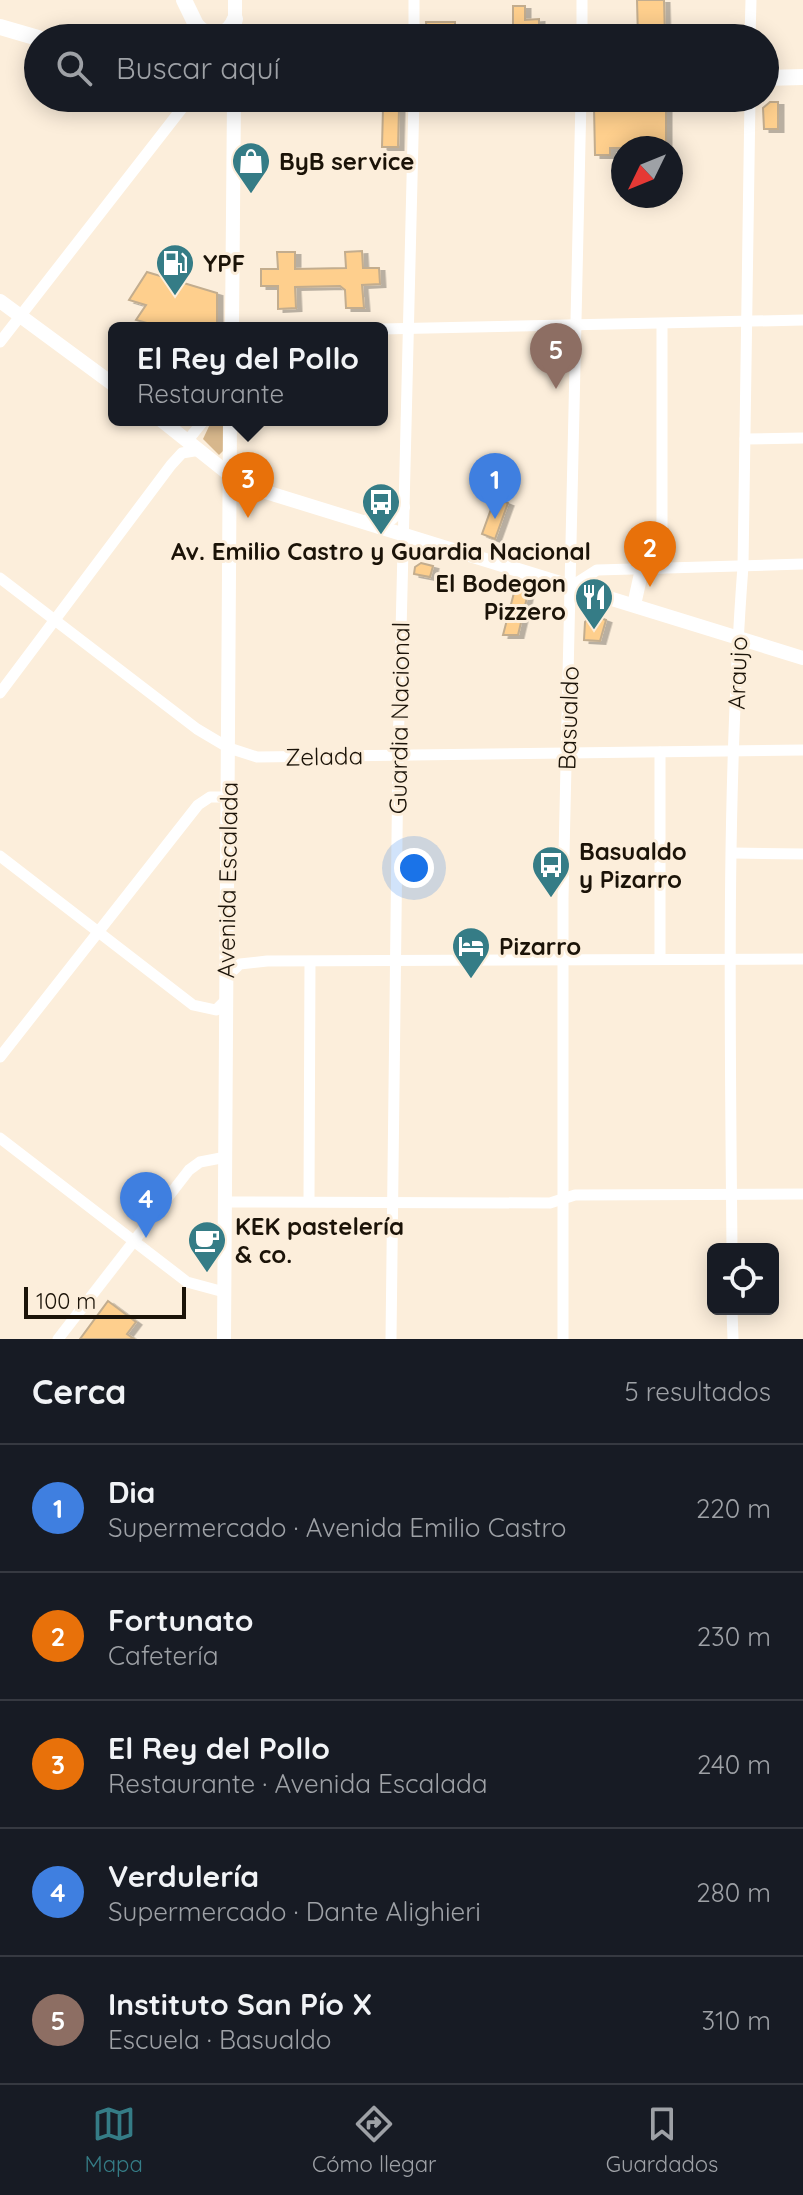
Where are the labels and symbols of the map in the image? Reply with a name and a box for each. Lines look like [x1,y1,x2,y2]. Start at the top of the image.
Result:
north arrow [611,136,683,208]
shop icon: ByB service [230,140,272,195]
place label: ByB service [279,146,414,176]
fuel station icon: YPF [154,242,196,297]
place label: YPF [203,248,245,278]
pin: 5 [530,323,582,389]
pin: 3 [222,452,274,518]
pin: 1 [469,453,521,519]
bus stop icon: Av. Emilio Castro y Guardia Nacional [360,481,402,536]
pin: 2 [624,521,676,587]
place label: Av. Emilio Castro y Guardia Nacional [171,536,591,566]
place label: El Bodegon Pizzero [435,568,566,626]
restaurant icon: El Bodegon Pizzero [573,576,615,631]
street label: Guardia Nacional [382,622,416,814]
street label: Araujo [721,636,753,710]
street label: Basualdo [551,666,585,770]
street label: Zelada [285,740,363,772]
street label: Avenida Escalada [210,781,244,979]
place label: Basualdo y Pizarro [579,836,687,894]
bus stop icon: Basualdo y Pizarro [530,844,572,899]
your location [394,848,434,888]
hotel icon: Pizarro [450,925,492,980]
place label: Pizarro [499,931,581,961]
pin: 4 [120,1172,172,1238]
place label: KEK pastelería & co. [235,1211,404,1269]
cafe icon: KEK pastelería & co. [186,1219,228,1274]
scale bar [24,1283,186,1319]

